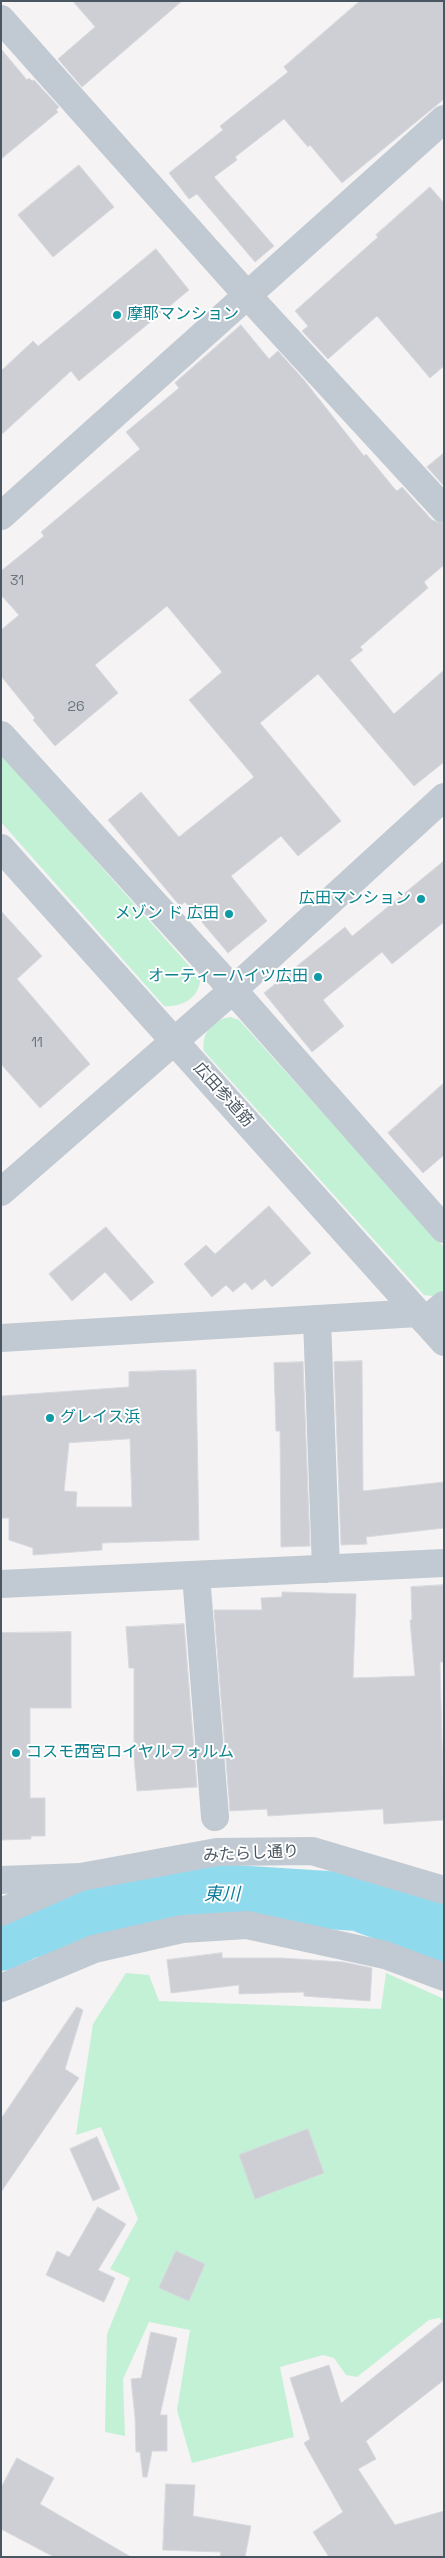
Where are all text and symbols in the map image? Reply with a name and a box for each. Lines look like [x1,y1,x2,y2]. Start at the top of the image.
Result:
place label: 摩耶マンション [127,305,239,325]
marker: 摩耶マンション [111,309,123,321]
house number: 31 [10,573,24,589]
house number: 26 [67,699,85,715]
place label: 広田マンション [299,889,411,909]
marker: 広田マンション [415,893,427,905]
place label: メゾン ド 広田 [115,904,219,924]
marker: メゾン ド 広田 [223,908,235,920]
place label: オーティーハイツ広田 [148,967,308,987]
marker: オーティーハイツ広田 [312,971,324,983]
house number: 11 [31,1035,43,1051]
street label: 広田参道筋 [189,1059,257,1131]
place label: グレイス浜 [60,1408,140,1428]
marker: グレイス浜 [44,1412,56,1424]
place label: コスモ西宮ロイヤルフォルム [26,1743,234,1763]
marker: コスモ西宮ロイヤルフォルム [10,1747,22,1759]
street label: みたらし通り [203,1842,299,1866]
water label: 東川 [204,1884,240,1906]

